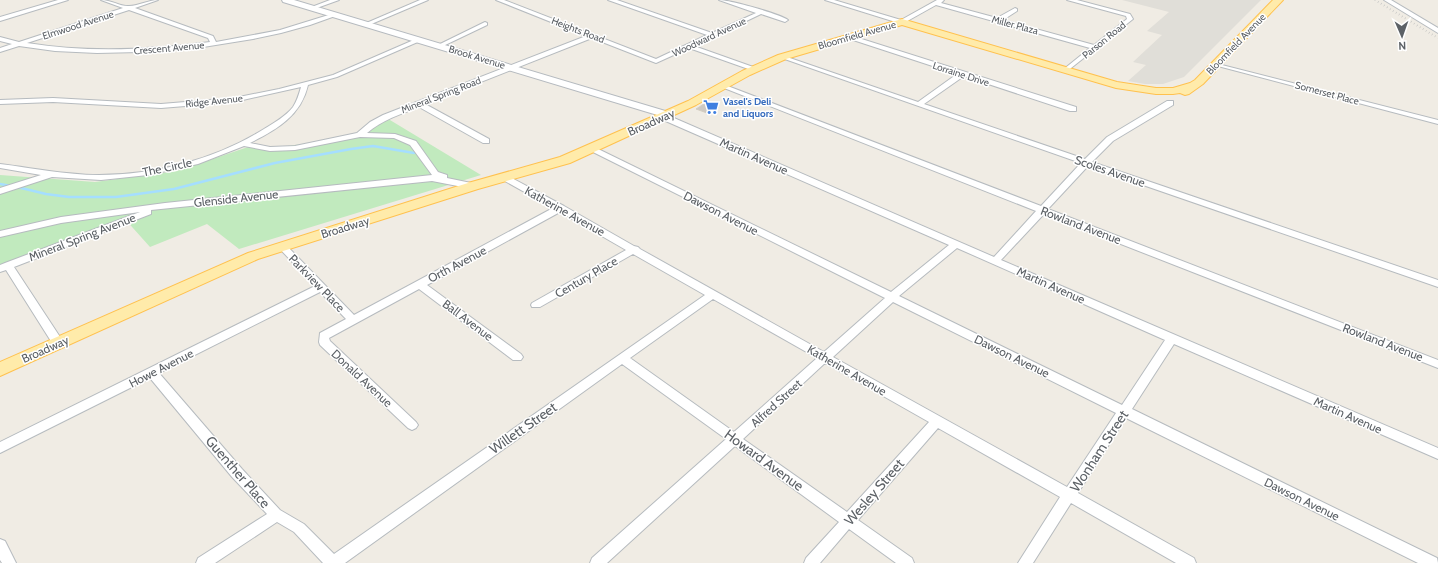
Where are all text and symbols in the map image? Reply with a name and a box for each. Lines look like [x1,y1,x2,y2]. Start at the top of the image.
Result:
street label: Elmwood Avenue [41,7,115,43]
street label: Bloomfield Avenue [1203,11,1269,77]
street label: Miller Plaza [990,13,1040,37]
street label: Heights Road [550,14,606,46]
street label: Woodward Avenue [670,14,748,60]
north arrow [1382,16,1422,56]
street label: Bloomfield Avenue [817,18,897,52]
street label: Parson Road [1079,18,1129,62]
street label: Crescent Avenue [133,38,205,58]
text: N [1398,39,1406,53]
street label: Brook Avenue [447,42,507,72]
street label: Lorraine Drive [931,59,991,89]
street label: Mineral Spring Road [399,74,483,116]
street label: Somerset Place [1294,78,1360,108]
street label: Ridge Avenue [185,92,243,110]
place label: Vasel's Deli and Liquors [723,95,773,120]
supermarket icon: Vasel's Deli and Liquors [702,98,720,116]
street label: Broadway [625,105,677,139]
street label: Martin Avenue [717,134,791,178]
street label: Scoles Avenue [1073,152,1147,190]
street label: The Circle [141,154,193,180]
street label: Katherine Avenue [522,183,608,239]
street label: Glenside Avenue [193,186,279,210]
street label: Dawson Avenue [681,188,761,238]
street label: Rowland Avenue [1039,203,1123,247]
street label: Mineral Spring Avenue [26,210,138,264]
street label: Broadway [319,213,371,241]
street label: Orth Avenue [425,242,489,286]
street label: Parkview Place [286,251,348,315]
street label: Century Place [552,253,620,301]
street label: Martin Avenue [1014,263,1088,307]
street label: Ball Avenue [440,296,496,344]
street label: Rowland Avenue [1341,320,1425,364]
street label: Dawson Avenue [972,331,1052,381]
street label: Broadway [19,332,71,366]
street label: Katherine Avenue [805,341,889,399]
street label: Howe Avenue [126,345,196,391]
street label: Donald Avenue [328,346,396,410]
street label: Alfred Street [747,376,805,430]
street label: Martin Avenue [1311,393,1385,437]
street label: Willett Street [486,398,561,458]
street label: Wonham Street [1066,406,1132,495]
street label: Howard Avenue [721,425,807,495]
street label: Guenther Place [202,432,274,512]
street label: Wesley Street [840,455,908,529]
street label: Dawson Avenue [1262,474,1342,524]

